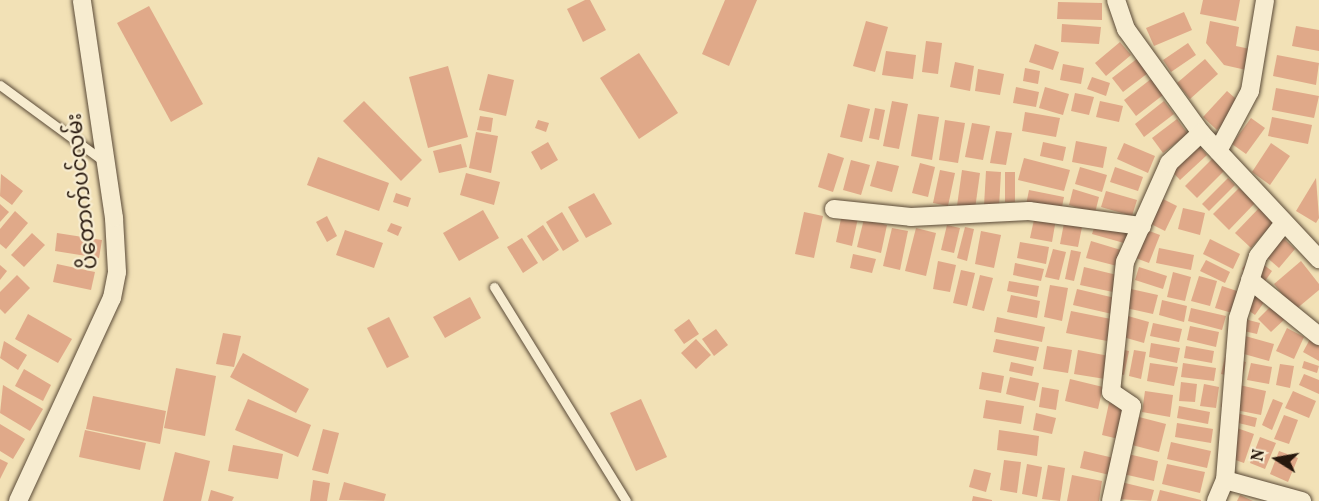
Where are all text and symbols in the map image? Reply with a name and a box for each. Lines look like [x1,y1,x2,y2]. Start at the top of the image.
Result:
street label: ပိတောက်ပင်လမ်း [63,112,105,270]
north arrow [1247,429,1307,489]
text: N [1247,448,1271,463]

